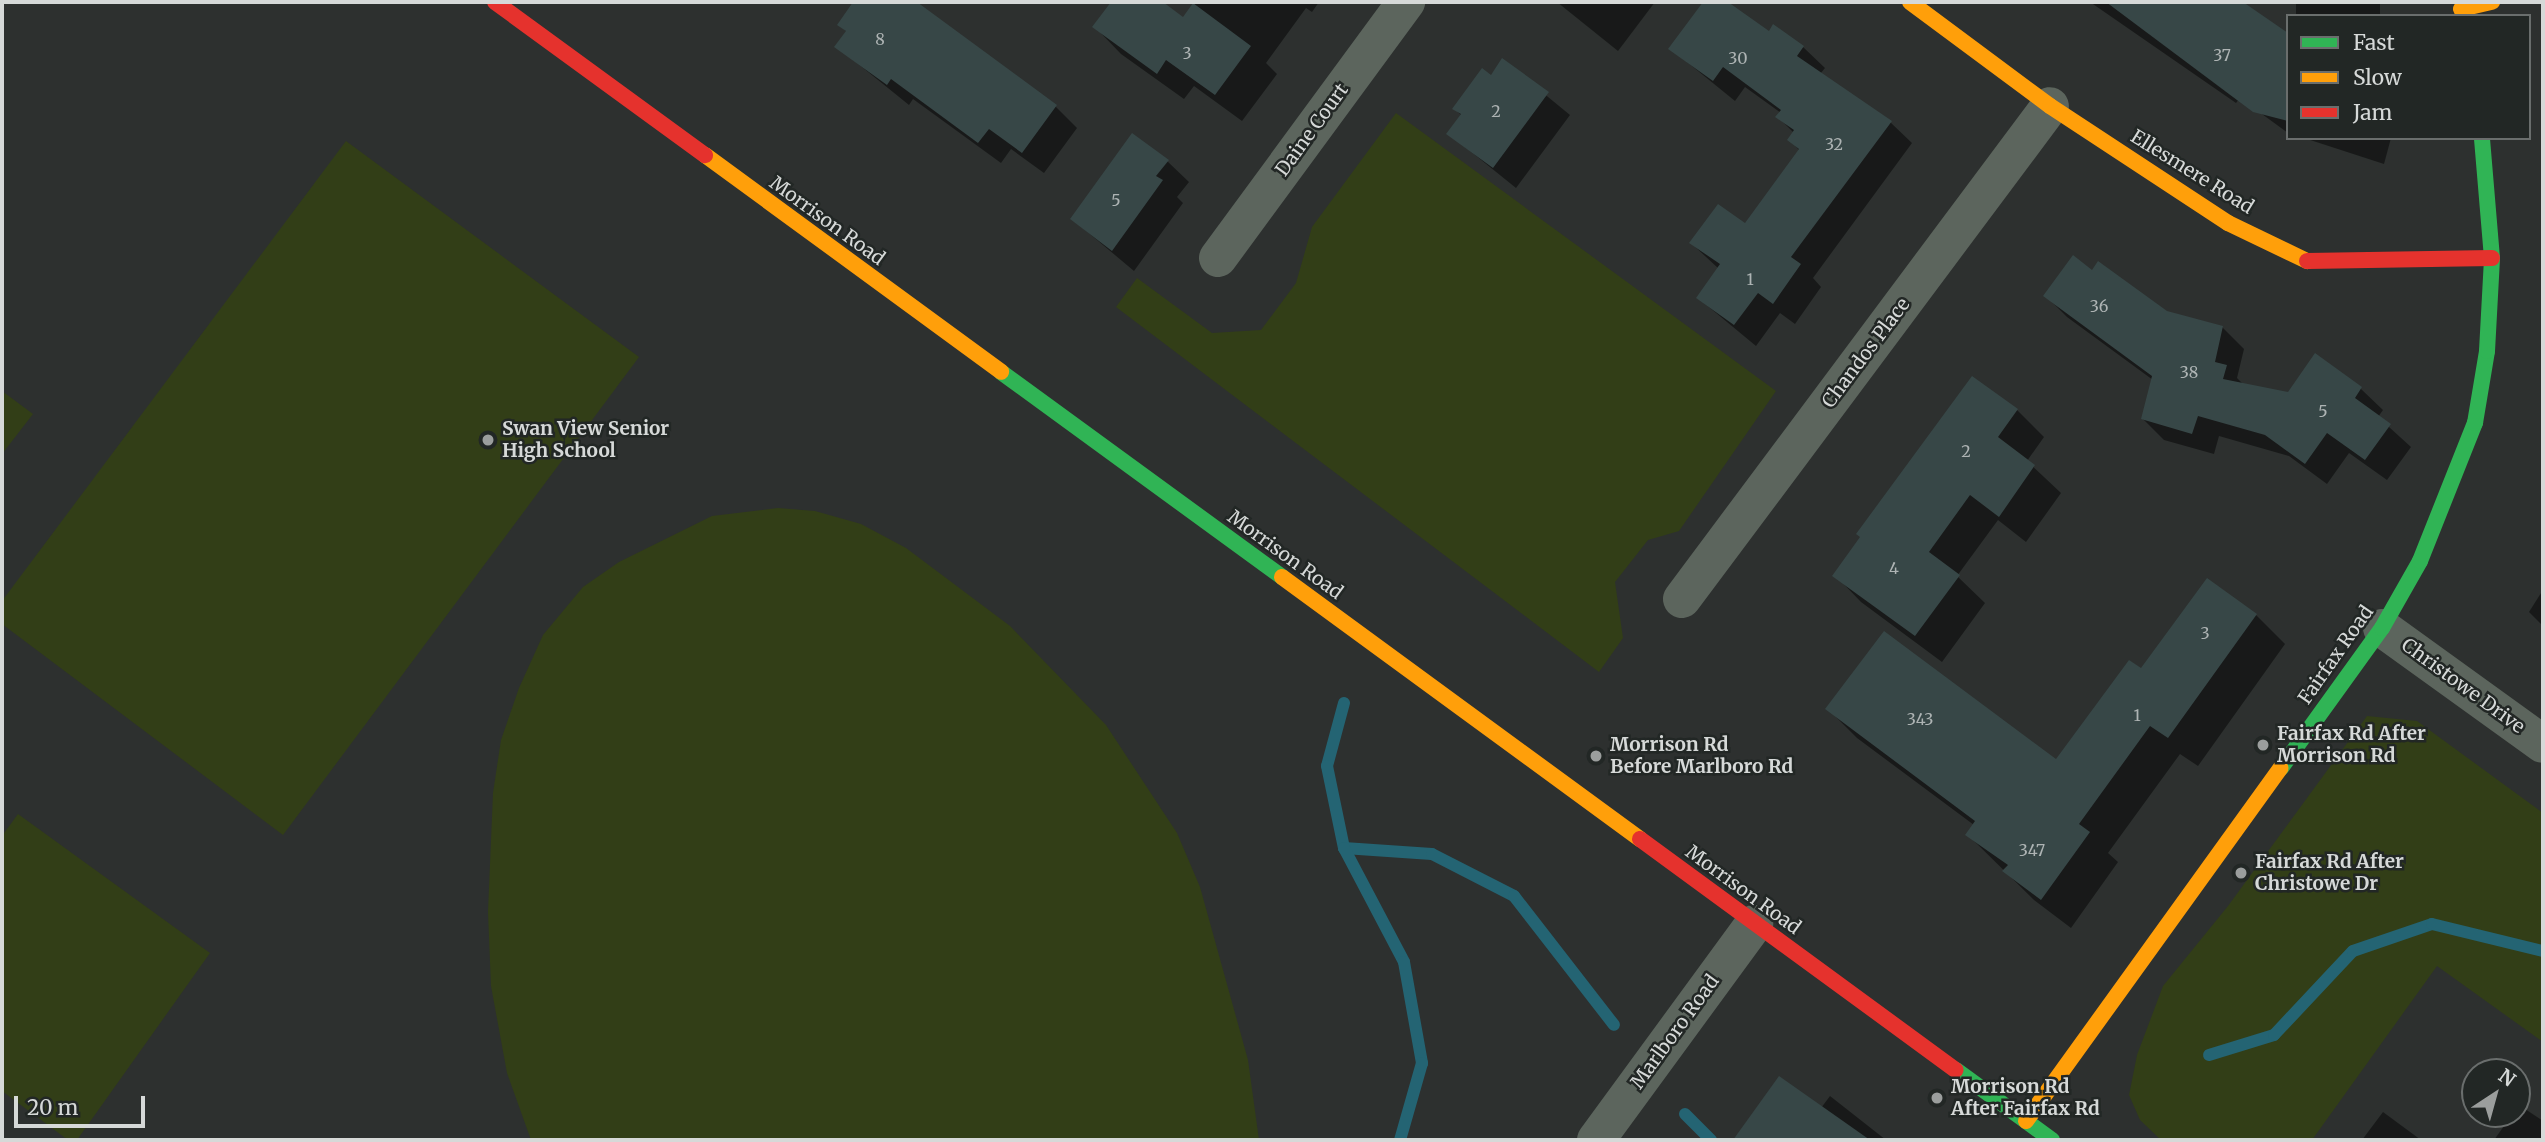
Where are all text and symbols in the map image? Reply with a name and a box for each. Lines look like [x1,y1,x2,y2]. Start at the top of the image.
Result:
legend [2286,14,2531,140]
house number: 8 [875,29,885,49]
text: Fast [2353,29,2395,56]
house number: 3 [1182,43,1192,63]
house number: 37 [2213,45,2231,65]
house number: 30 [1728,48,1748,68]
text: Slow [2353,64,2402,91]
street label: Daine Court [1271,79,1353,181]
text: Jam [2353,99,2392,126]
house number: 2 [1491,101,1501,121]
street label: Ellesmere Road [2126,125,2258,219]
house number: 32 [1825,134,1843,154]
street label: Morrison Road [765,172,889,270]
house number: 5 [1111,190,1121,210]
house number: 1 [1746,269,1754,289]
street label: Chandos Place [1817,294,1915,412]
house number: 36 [2090,296,2108,316]
house number: 38 [2180,362,2198,382]
house number: 5 [2318,401,2328,421]
place label: Swan View Senior High School [502,418,669,462]
marker: Swan View Senior High School [480,432,496,448]
house number: 2 [1961,441,1971,461]
street label: Morrison Road [1223,506,1347,604]
house number: 4 [1889,558,1899,578]
street label: Fairfax Road [2294,601,2378,709]
house number: 3 [2200,623,2210,643]
street label: Christowe Drive [2397,634,2529,738]
house number: 1 [2133,705,2141,725]
house number: 343 [1907,709,1933,729]
place label: Fairfax Rd After Morrison Rd [2277,723,2426,767]
place label: Morrison Rd Before Marlboro Rd [1610,734,1793,778]
marker: Fairfax Rd After Morrison Rd [2255,737,2271,753]
marker: Morrison Rd Before Marlboro Rd [1588,748,1604,764]
house number: 347 [2019,840,2045,860]
street label: Morrison Road [1681,841,1805,939]
place label: Fairfax Rd After Christowe Dr [2255,851,2404,895]
marker: Fairfax Rd After Christowe Dr [2233,865,2249,881]
street label: Marlboro Road [1626,971,1724,1093]
north arrow [2461,1058,2531,1128]
text: N [2494,1064,2520,1092]
place label: Morrison Rd After Fairfax Rd [1951,1076,2100,1120]
scale bar [18,1082,149,1126]
marker: Morrison Rd After Fairfax Rd [1929,1090,1945,1106]
text: 20 m [27,1094,78,1121]

